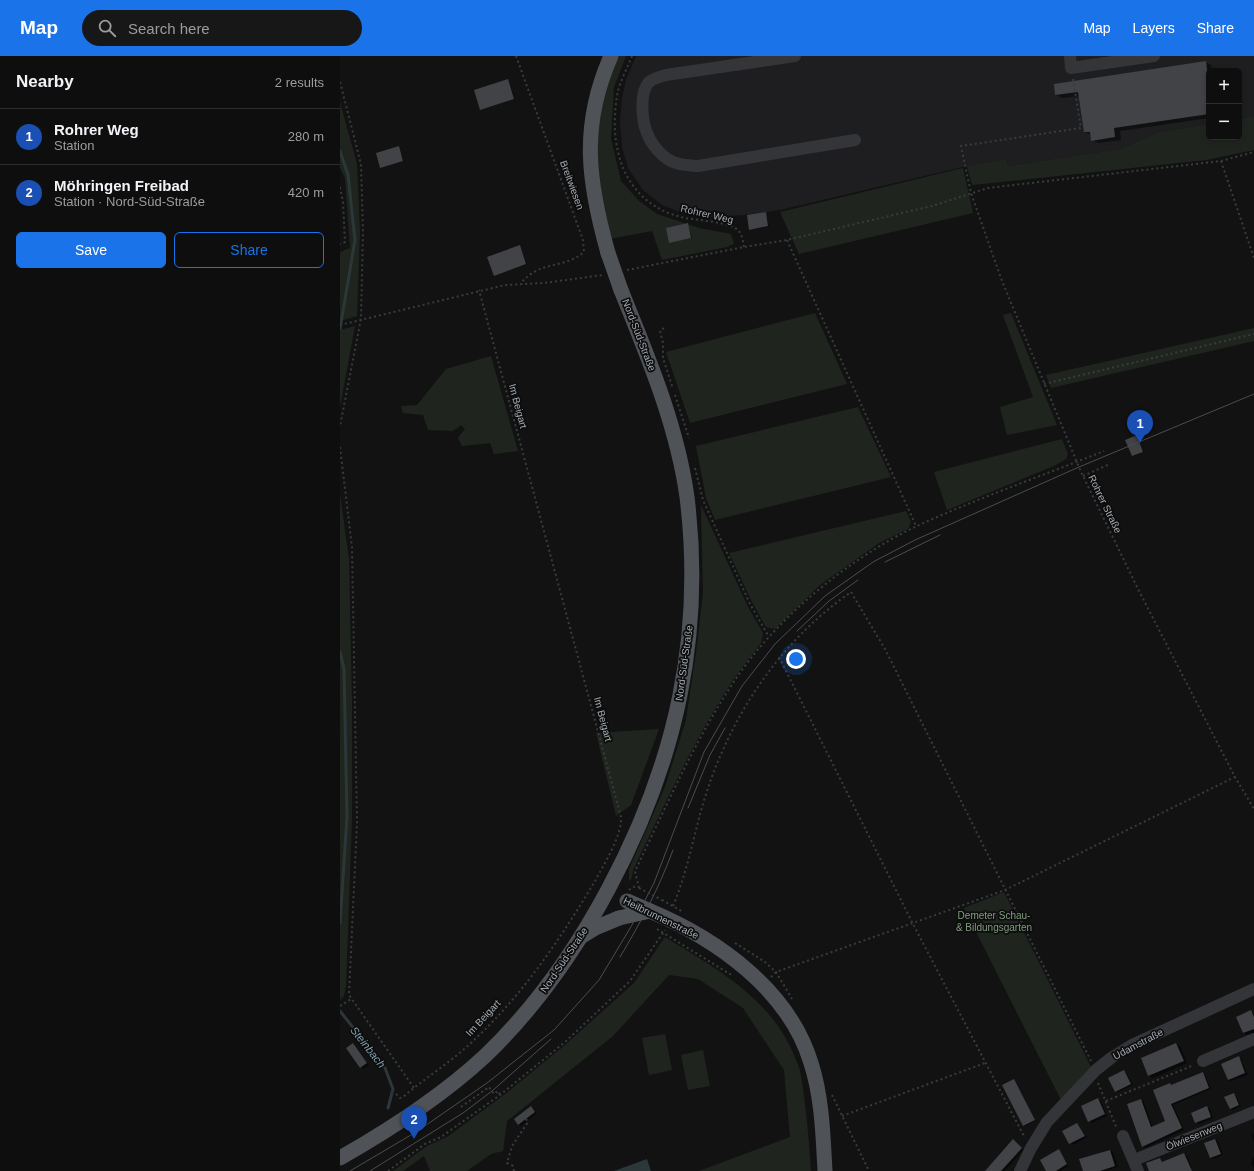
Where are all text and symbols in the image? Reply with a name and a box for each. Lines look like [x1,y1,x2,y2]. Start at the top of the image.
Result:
search box [82,10,362,46]
text: Map [20,17,58,38]
icon: search [96,17,118,39]
text: Search here [128,20,210,37]
text: Map [1083,20,1111,36]
text: Layers [1133,20,1175,36]
text: Share [1197,20,1234,36]
map controls [1206,68,1242,140]
button: + [1206,68,1242,104]
text: Nearby [16,72,74,91]
text: 2 results [275,75,324,90]
button: − [1206,104,1242,140]
text: Rohrer Weg [54,121,139,138]
text: 1 [25,129,33,144]
text: 280 m [288,129,324,144]
text: Station [54,138,94,153]
street label: Breitwiesen [558,159,586,211]
text: Möhringen Freibad [54,177,189,194]
text: 2 [25,185,33,200]
text: 420 m [288,185,324,200]
text: Station · Nord-Süd-Straße [54,194,205,209]
street label: Rohrer Weg [680,203,734,225]
button: Save [16,232,166,268]
button: Share [174,232,324,268]
street label: Nord-Süd-Straße [620,297,658,373]
street label: Im Beigart [507,383,529,430]
pin: 1 [1127,410,1153,443]
street label: Rohrer Straße [1086,473,1124,535]
street label: Nord-Süd-Straße [673,624,695,701]
your location [786,649,806,669]
street label: Im Beigart [592,696,614,743]
street label: Heilbrunnenstraße [622,895,701,941]
park label: Demeter Schau- & Bildungsgarten [956,910,1032,933]
street label: Nord-Süd-Straße [538,925,590,995]
street label: Im Beigart [463,997,503,1038]
water label: Steinbach [348,1024,388,1070]
street label: Udamstraße [1111,1026,1165,1062]
pin: 2 [401,1106,427,1139]
street label: Ölwiesenweg [1164,1120,1224,1152]

